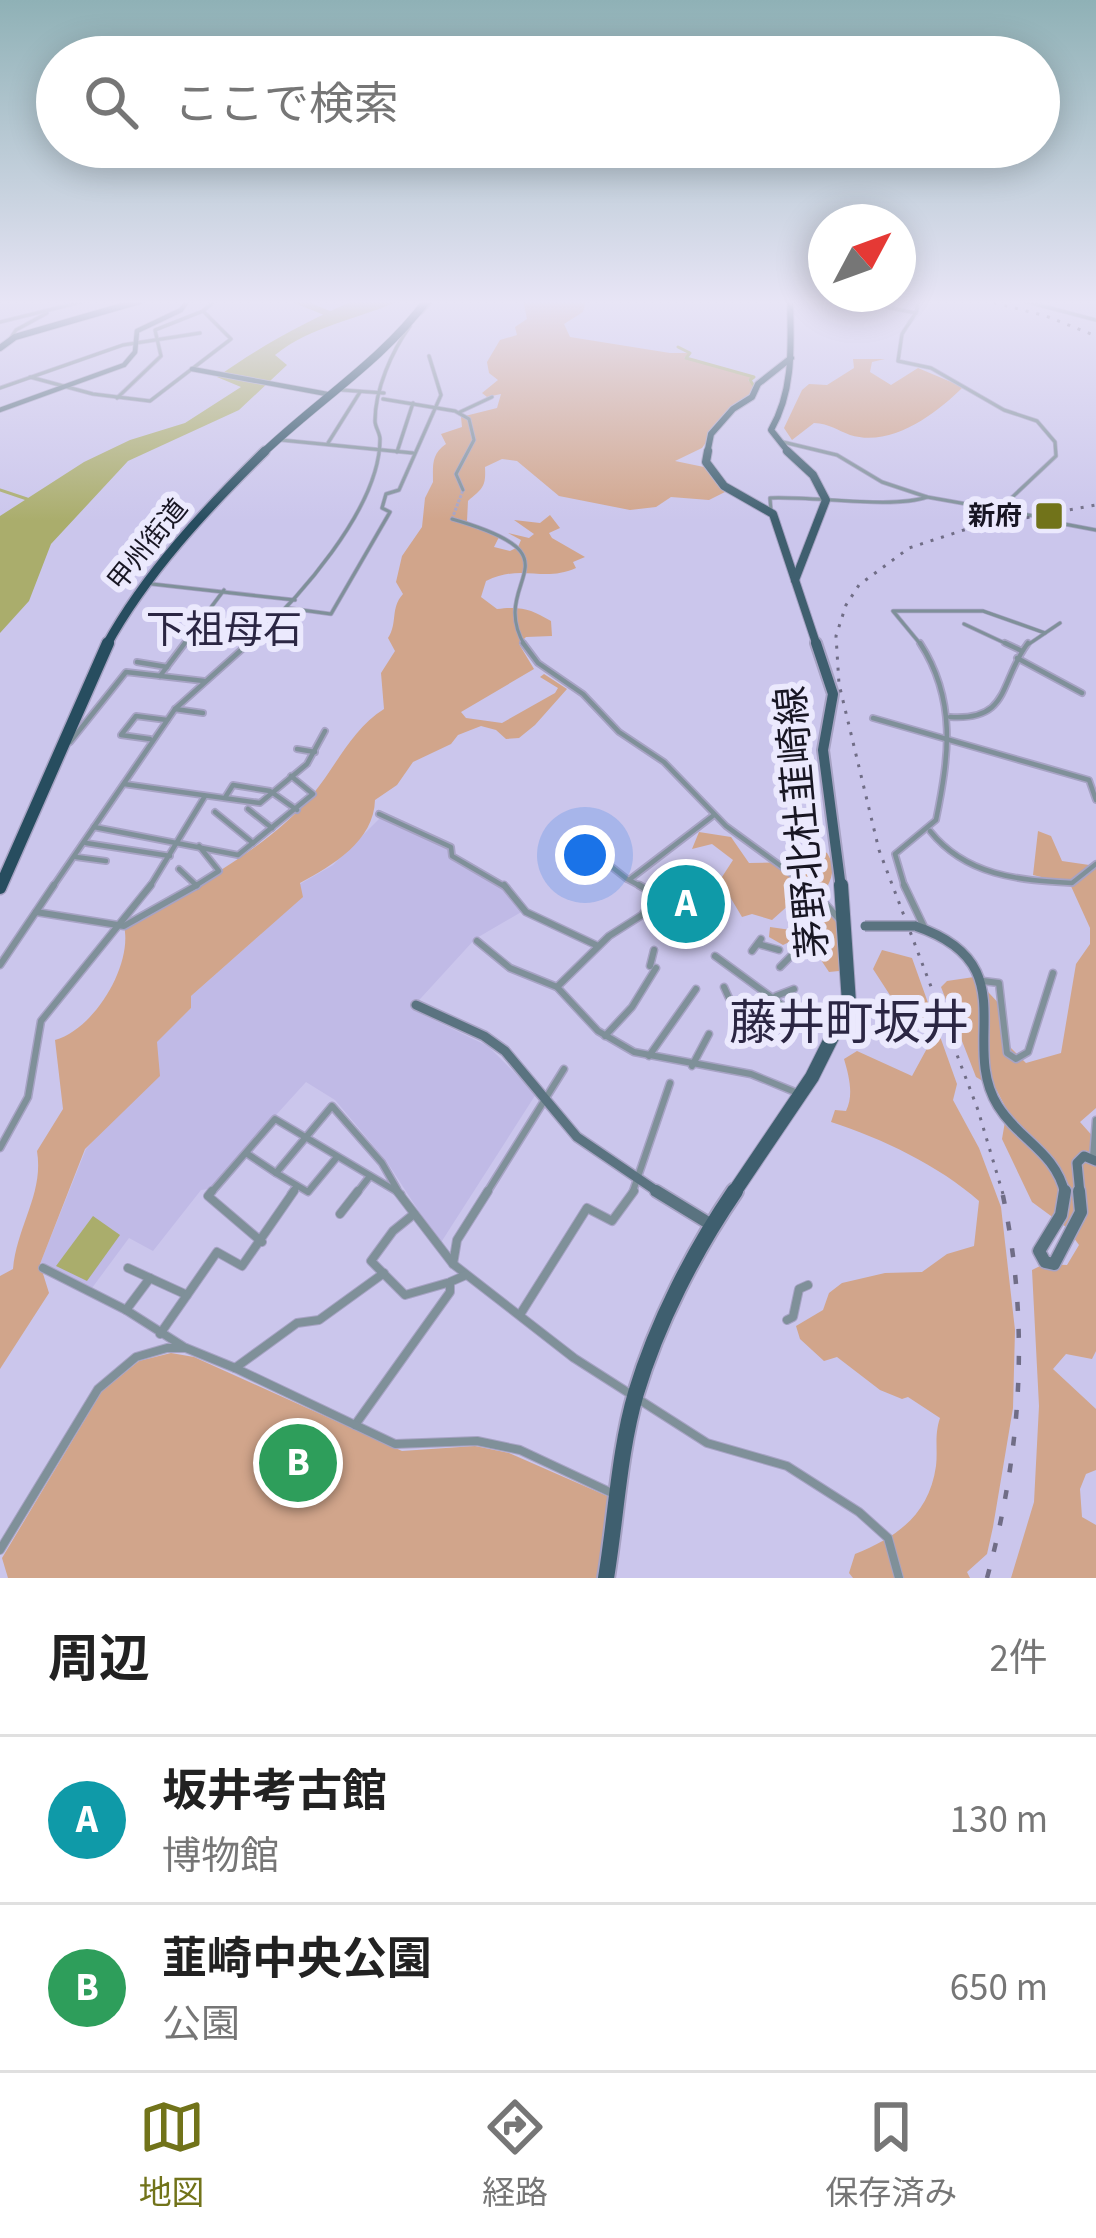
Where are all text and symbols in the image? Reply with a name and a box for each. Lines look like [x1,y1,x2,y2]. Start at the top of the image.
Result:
search box [36,36,1060,168]
icon: search [78,69,144,135]
text: ここで検索 [174,73,399,137]
north arrow [808,204,916,312]
street label: 甲州街道 [99,491,197,599]
place label: 新府 [968,497,1022,536]
marker: 新府 [1033,500,1065,532]
district label: 下祖母石 [146,603,302,659]
street label: 茅野北杜韮崎線 [763,684,843,960]
your location [555,825,615,885]
pin: A [647,859,725,949]
district label: 藤井町坂井 [729,990,969,1058]
pin: B [259,1418,337,1508]
text: 周辺 [48,1624,150,1696]
text: 2件 [990,1631,1048,1687]
text: 坂井考古館 [162,1760,387,1824]
text: A [76,1792,98,1848]
text: 130 m [950,1792,1048,1848]
text: 博物館 [162,1829,279,1885]
text: 韮崎中央公園 [162,1928,432,1992]
text: B [75,1960,99,2016]
text: 650 m [950,1960,1048,2016]
text: 公園 [162,1997,240,2053]
tab: 地図 [139,2094,205,2217]
tab: 経路 [482,2094,548,2217]
tab: 保存済み [825,2094,957,2217]

